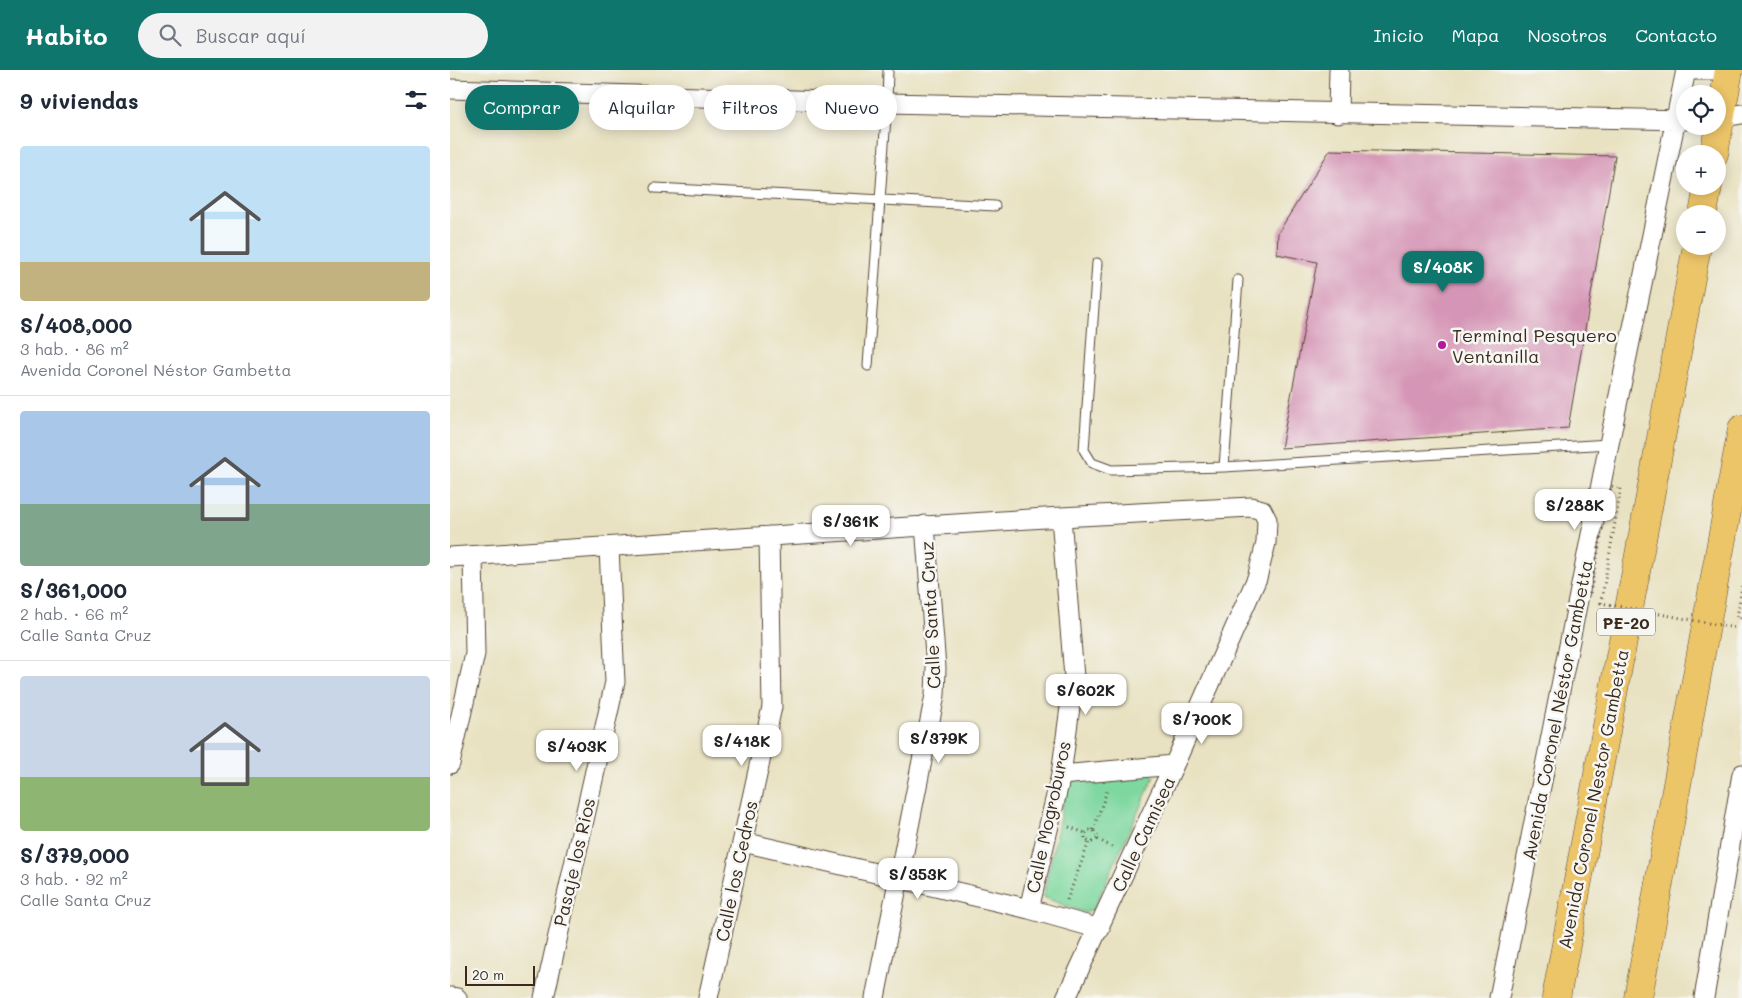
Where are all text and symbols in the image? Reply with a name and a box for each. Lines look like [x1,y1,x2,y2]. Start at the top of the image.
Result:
search box [138,13,488,58]
text: Habito [25,20,108,51]
icon: search [156,21,184,49]
text: Buscar aquí [196,23,306,48]
text: Inicio [1373,23,1424,47]
text: Mapa [1452,23,1499,47]
text: Nosotros [1527,23,1607,47]
text: Contacto [1635,23,1717,47]
chip: Comprar [465,85,579,130]
chip: Alquilar [589,85,694,130]
chip: Filtros [704,85,796,130]
chip: Nuevo [806,85,897,130]
map controls [1676,85,1726,255]
button: locate [1676,85,1726,135]
icon: filters [402,86,430,114]
text: 9 viviendas [20,87,138,114]
button: + [1676,145,1726,195]
icon: home [180,178,270,268]
button: − [1676,205,1726,255]
pin: S/408K [1402,250,1484,293]
text: S/408K [1413,256,1473,277]
text: S/408,000 [20,311,132,338]
place label: Terminal Pesquero Ventanilla [1452,323,1617,368]
text: 3 hab. · 86 m² [20,338,129,359]
marker: Terminal Pesquero Ventanilla [1436,339,1448,351]
text: Avenida Coronel Néstor Gambetta [20,359,291,380]
icon: home [180,444,270,534]
pin: S/288K [1534,488,1616,531]
text: S/288K [1546,494,1604,515]
pin: S/361K [810,504,892,547]
text: S/361K [823,510,879,531]
street label: Calle Santa Cruz [914,540,946,690]
street label: Avenida Coronel Néstor Gambetta [1516,558,1598,862]
text: S/361,000 [20,576,127,603]
text: 2 hab. · 66 m² [20,603,128,624]
road number: PE-20 [1597,608,1655,636]
text: Calle Santa Cruz [20,624,152,645]
street label: Avenida Coronel Nestor Gambetta [1552,647,1634,951]
pin: S/602K [1045,674,1127,716]
text: S/602K [1057,679,1115,700]
pin: S/700K [1161,702,1243,745]
text: S/700K [1172,708,1232,729]
icon: home [180,709,270,799]
pin: S/379K [898,722,980,764]
pin: S/418K [701,724,783,767]
text: S/379K [910,727,968,748]
pin: S/403K [536,730,618,772]
text: S/418K [713,730,771,751]
text: S/403K [547,735,607,756]
street label: Calle Mogroburos [1020,739,1076,895]
street label: Calle Camisea [1106,772,1180,896]
street label: Pasaje los Rios [548,795,600,929]
street label: Calle los Cedros [709,798,763,944]
text: S/379,000 [20,841,129,868]
pin: S/353K [877,858,959,900]
text: S/353K [889,863,947,884]
text: 3 hab. · 92 m² [20,868,128,889]
text: Calle Santa Cruz [20,889,152,910]
scale bar [465,963,535,986]
text: 20 m [472,965,504,984]

